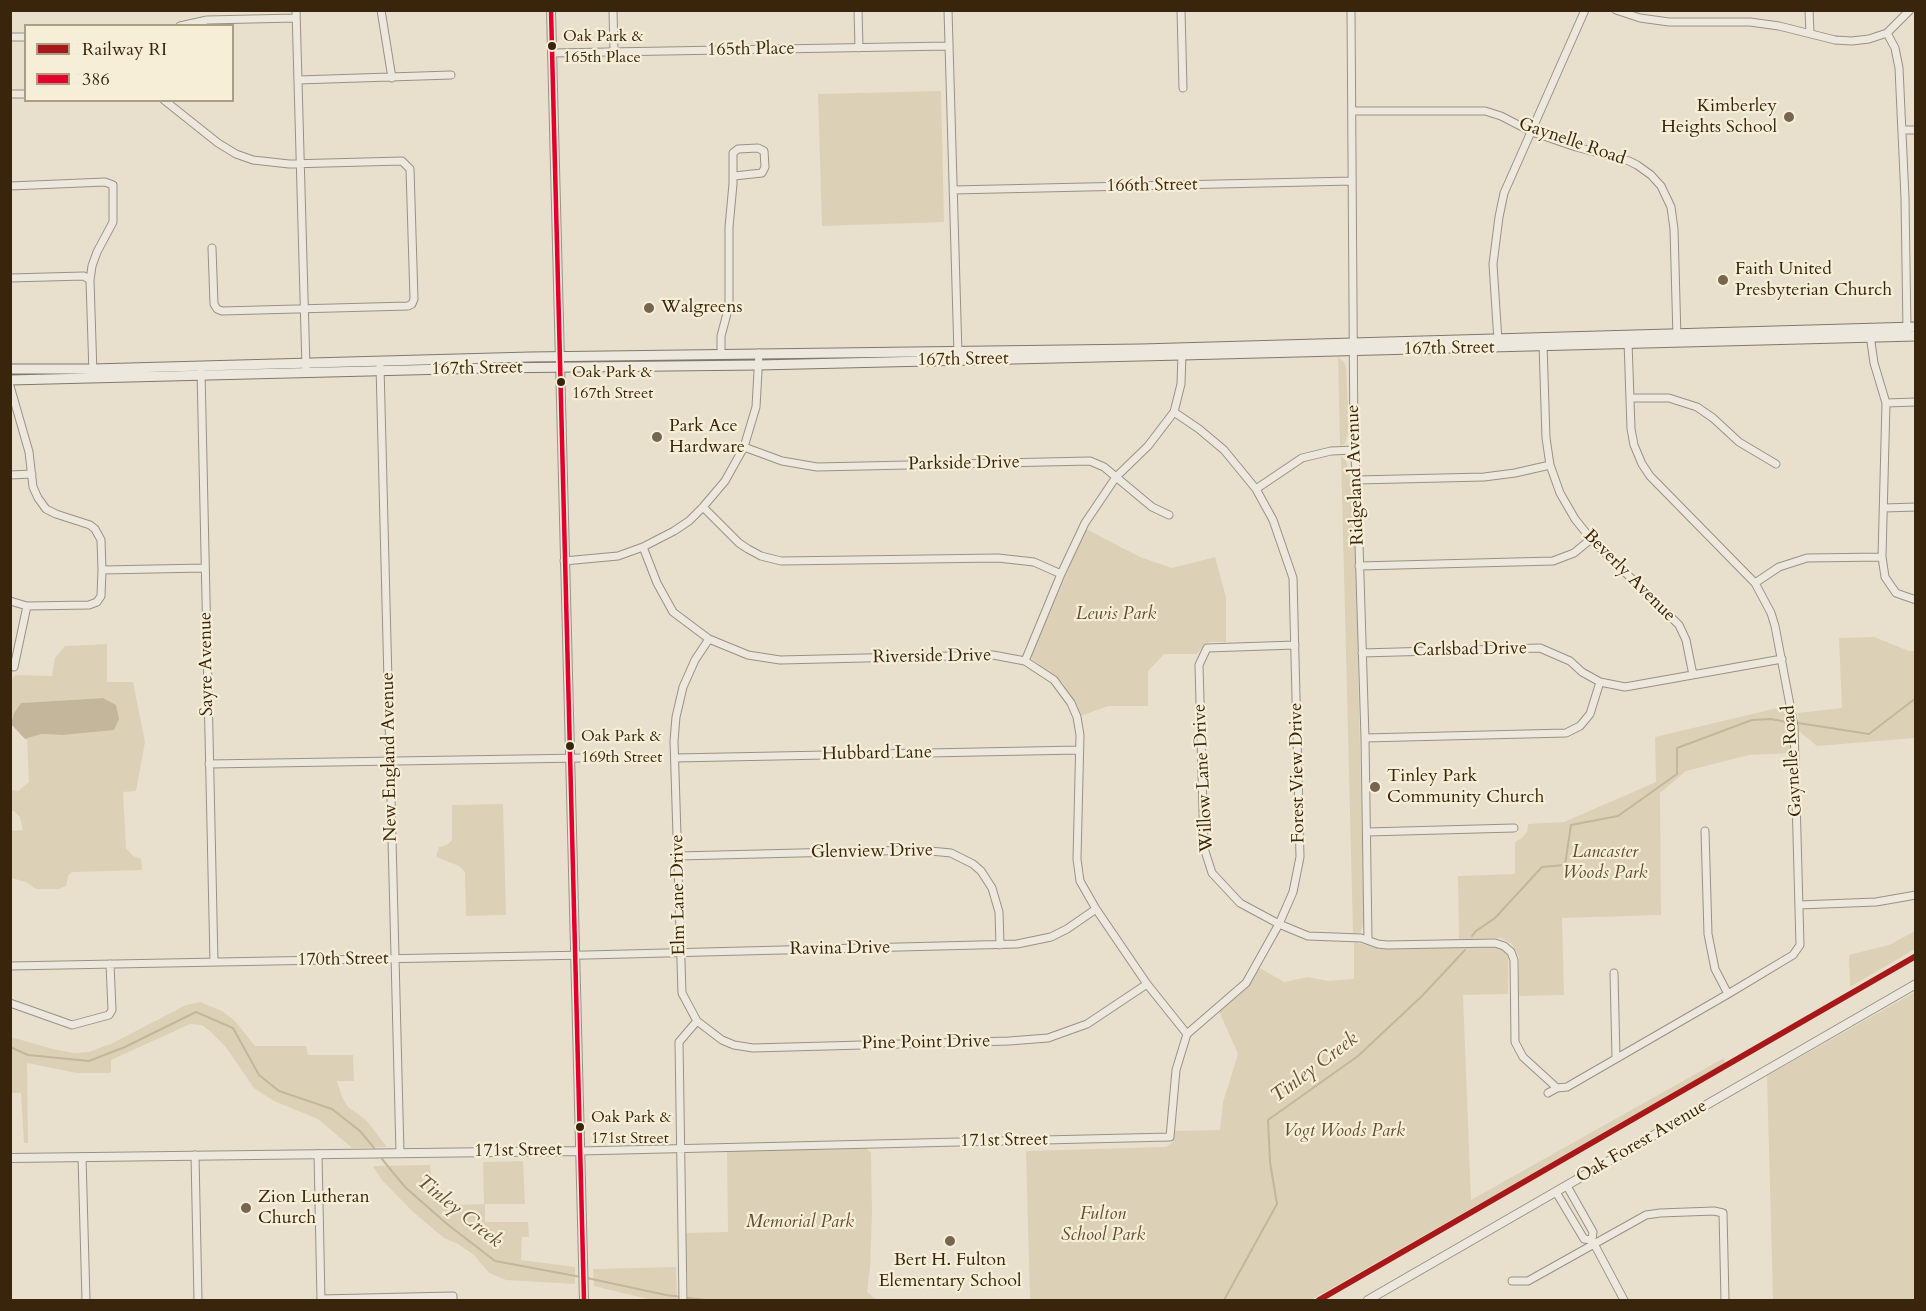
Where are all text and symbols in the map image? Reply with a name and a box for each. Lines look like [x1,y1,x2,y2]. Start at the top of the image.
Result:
legend [24,24,234,102]
place label: Oak Park & 165th Place [563,27,644,65]
text: Railway RI [82,37,167,62]
street label: 165th Place [707,38,795,62]
marker: Oak Park & 165th Place [546,40,558,52]
text: 386 [82,67,110,92]
place label: Kimberley Heights School [1661,96,1777,138]
marker: Kimberley Heights School [1782,110,1796,124]
street label: Gaynelle Road [1516,114,1628,170]
street label: 166th Street [1106,174,1198,198]
place label: Faith United Presbyterian Church [1735,259,1892,302]
marker: Faith United Presbyterian Church [1716,273,1730,287]
place label: Walgreens [661,297,742,319]
marker: Walgreens [642,301,656,315]
street label: 167th Street [1403,337,1495,361]
street label: 167th Street [917,348,1009,372]
street label: 167th Street [431,357,523,381]
place label: Oak Park & 167th Street [572,363,653,401]
marker: Oak Park & 167th Street [555,376,567,388]
street label: Ridgeland Avenue [1343,404,1369,546]
place label: Park Ace Hardware [669,416,745,458]
marker: Park Ace Hardware [650,430,664,444]
street label: Parkside Drive [908,452,1020,476]
street label: Beverly Avenue [1578,525,1680,627]
park label: Lewis Park [1076,604,1156,626]
street label: Sayre Avenue [195,612,219,716]
street label: Carlsbad Drive [1413,638,1527,662]
street label: Riverside Drive [873,645,991,669]
street label: New England Avenue [378,672,402,842]
street label: Willow Lane Drive [1189,703,1219,853]
street label: Forest View Drive [1286,703,1310,843]
street label: Gaynelle Road [1778,705,1808,817]
place label: Oak Park & 169th Street [581,727,662,765]
marker: Oak Park & 169th Street [564,740,576,752]
street label: Hubbard Lane [822,742,932,766]
place label: Tinley Park Community Church [1387,766,1544,808]
marker: Tinley Park Community Church [1368,780,1382,794]
street label: Elm Lane Drive [667,834,691,956]
street label: Glenview Drive [811,840,933,864]
park label: Lancaster Woods Park [1562,842,1648,884]
street label: Ravina Drive [789,937,891,961]
street label: 170th Street [297,948,389,972]
water label: Tinley Creek [1267,1027,1363,1109]
street label: Pine Point Drive [861,1031,991,1055]
street label: Oak Forest Avenue [1573,1096,1711,1188]
place label: Oak Park & 171st Street [591,1108,672,1146]
marker: Oak Park & 171st Street [574,1121,586,1133]
park label: Vogt Woods Park [1283,1121,1405,1143]
street label: 171st Street [960,1129,1048,1153]
street label: 171st Street [474,1139,562,1163]
water label: Tinley Creek [411,1170,507,1254]
place label: Zion Lutheran Church [258,1187,370,1230]
marker: Zion Lutheran Church [239,1201,253,1215]
park label: Fulton School Park [1061,1204,1145,1246]
park label: Memorial Park [746,1212,854,1234]
marker: Bert H. Fulton Elementary School [943,1234,957,1248]
place label: Bert H. Fulton Elementary School [878,1250,1022,1292]

